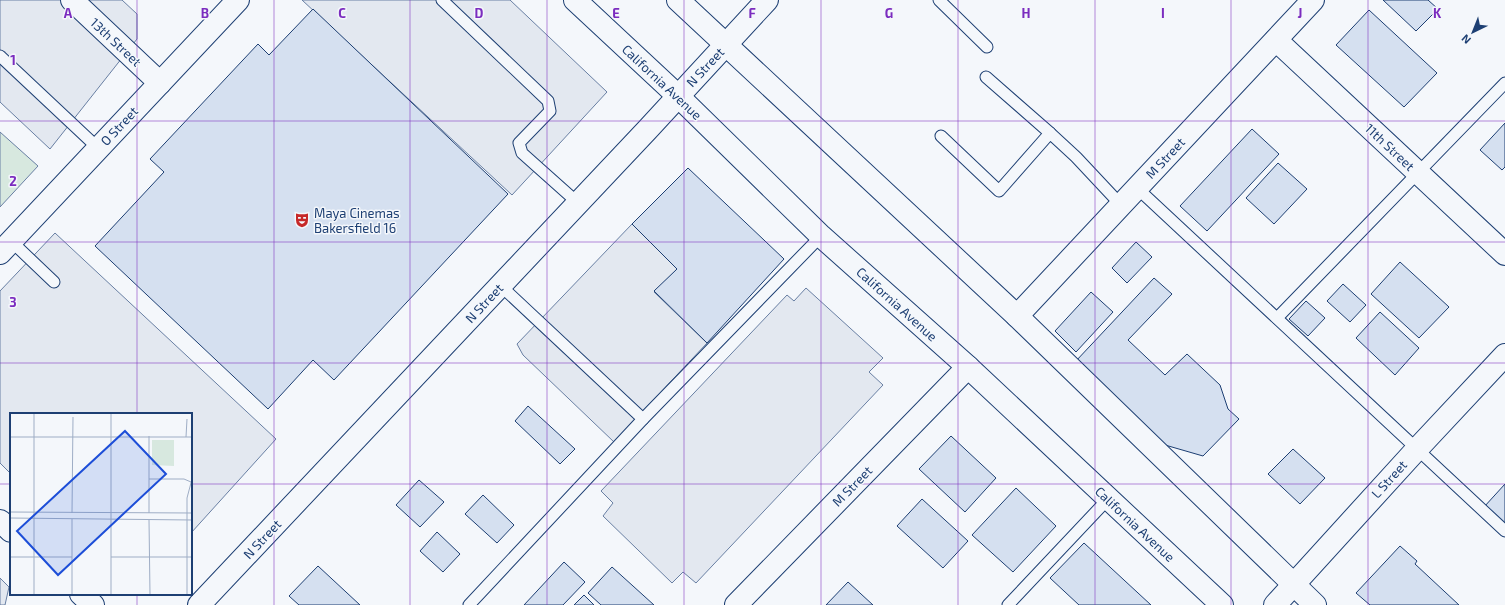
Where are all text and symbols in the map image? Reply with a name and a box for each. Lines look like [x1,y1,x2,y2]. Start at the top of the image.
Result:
text: A [64,5,73,21]
text: B [201,5,209,21]
text: C [338,5,346,21]
text: D [475,5,484,21]
text: E [612,5,620,21]
text: F [748,5,756,21]
text: G [885,5,893,21]
text: H [1022,5,1031,21]
text: I [1161,5,1165,21]
text: J [1298,5,1302,21]
text: K [1433,5,1442,21]
north arrow [1453,12,1493,52]
street label: 13th Street [87,14,145,70]
text: N [1458,32,1473,47]
street label: California Avenue [619,41,705,123]
street label: N Street [683,44,727,90]
text: 1 [10,52,16,68]
street label: O Street [97,103,141,149]
street label: 11th Street [1362,120,1418,174]
street label: M Street [1142,134,1188,182]
text: 2 [9,173,17,189]
place label: Maya Cinemas Bakersfield 16 [314,205,400,236]
theatre icon: Maya Cinemas Bakersfield 16 [293,211,311,229]
street label: California Avenue [853,264,941,344]
street label: N Street [462,280,506,326]
text: 3 [9,294,17,310]
inset map [10,413,192,595]
street label: L Street [1368,457,1410,501]
street label: M Street [829,462,875,510]
street label: California Avenue [1092,483,1178,565]
street label: N Street [240,516,284,562]

